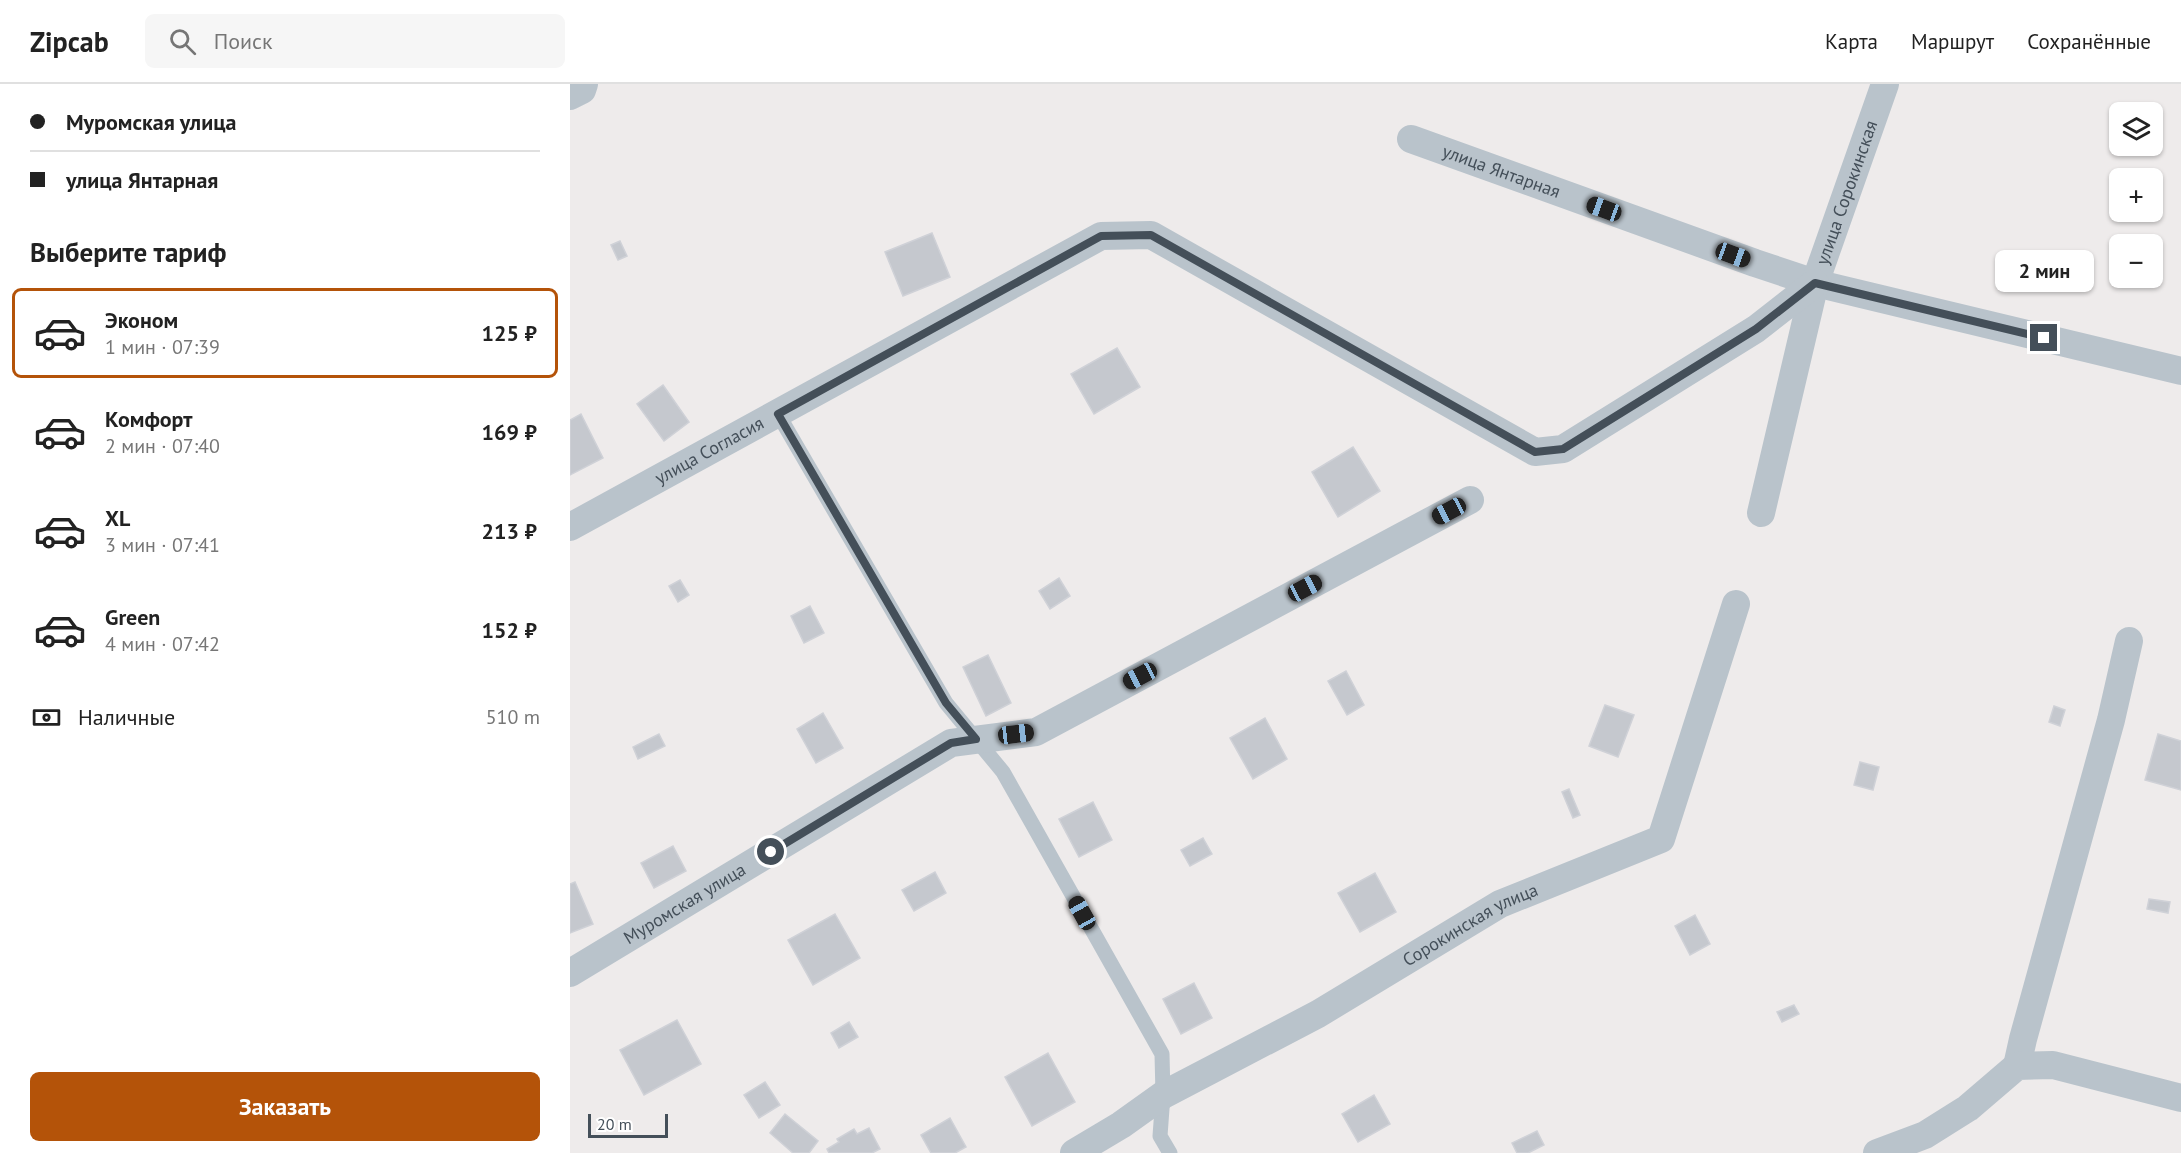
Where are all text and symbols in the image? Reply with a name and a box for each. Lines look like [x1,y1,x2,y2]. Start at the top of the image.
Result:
search box [145,14,565,68]
text: Zipcab [30,23,109,60]
icon: search [166,25,199,58]
text: Поиск [214,27,273,55]
text: Карта [1825,28,1878,55]
text: Маршрут [1911,28,1994,55]
text: Сохранённые [2027,28,2151,55]
map controls [2109,102,2163,288]
button: layers [2109,102,2163,156]
text: Муромская улица [66,108,236,136]
street label: улица Сорокинская [1810,117,1882,268]
street label: улица Янтарная [1439,139,1564,203]
text: улица Янтарная [66,166,218,194]
button: + [2109,168,2163,222]
car [1584,194,1624,224]
button: − [2109,234,2163,288]
text: Выберите тариф [30,235,226,269]
car [1713,240,1753,270]
callout: 2 мин [1994,251,2094,293]
text: 2 мин [2019,258,2070,284]
icon: car [33,306,87,360]
text: Эконом [105,306,178,334]
text: 125 ₽ [482,319,537,347]
route end [2030,324,2057,351]
text: 1 мин · 07:39 [105,334,220,360]
icon: car [33,405,87,459]
text: Комфорт [105,405,193,433]
street label: улица Согласия [651,411,768,489]
text: 169 ₽ [482,418,537,446]
text: 2 мин · 07:40 [105,433,220,459]
car [1429,495,1469,527]
icon: car [33,504,87,558]
text: XL [105,504,130,532]
text: 213 ₽ [482,517,537,545]
text: 3 мин · 07:41 [105,532,220,558]
car [1285,572,1325,604]
icon: car [33,603,87,657]
text: Green [105,603,160,631]
text: 152 ₽ [482,616,537,644]
text: 4 мин · 07:42 [105,631,220,657]
car [1120,660,1160,692]
icon: cash [30,701,63,734]
text: Наличные [78,703,175,731]
text: 510 m [486,704,540,730]
car [997,723,1035,745]
route start [757,838,784,865]
street label: Муромская улица [619,858,750,949]
street label: Сорокинская улица [1398,878,1541,971]
car [1065,893,1099,933]
button: Заказать [30,1072,540,1141]
scale bar [588,1111,668,1138]
text: 20 m [597,1114,632,1134]

